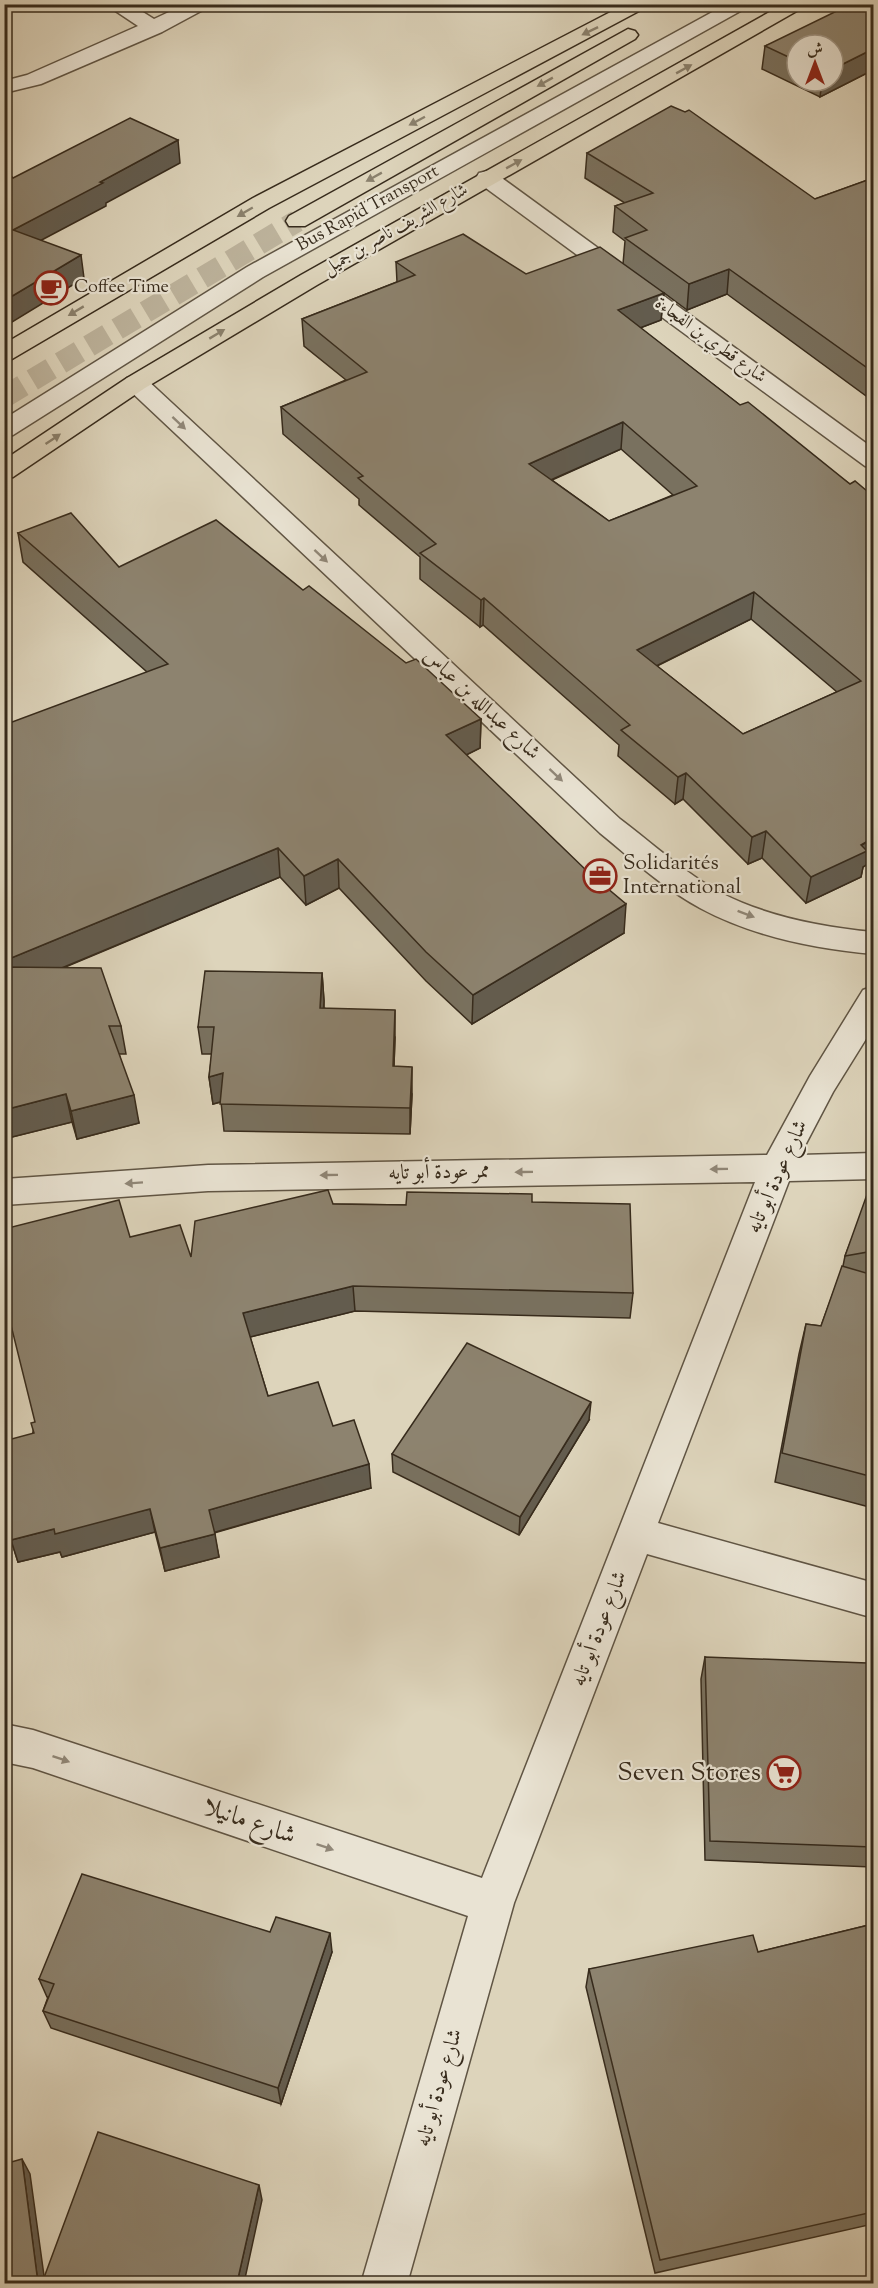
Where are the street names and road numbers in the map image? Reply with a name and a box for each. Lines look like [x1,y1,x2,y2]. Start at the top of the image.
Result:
street label: Bus Rapid Transport [292,159,444,259]
street label: شارع الشريف ناصر بن جميل [319,178,473,282]
street label: شارع قطري بن الفجاءة [649,292,771,390]
street label: شارع عبدالله بن عباس [415,642,547,768]
street label: شارع عودة أبو تايه [738,1115,817,1239]
street label: ممر عودة أبو تايه [388,1155,490,1189]
street label: شارع عودة أبو تايه [562,1566,637,1691]
street label: شارع مانيلا [197,1789,301,1856]
street label: شارع عودة أبو تايه [407,2025,472,2151]

